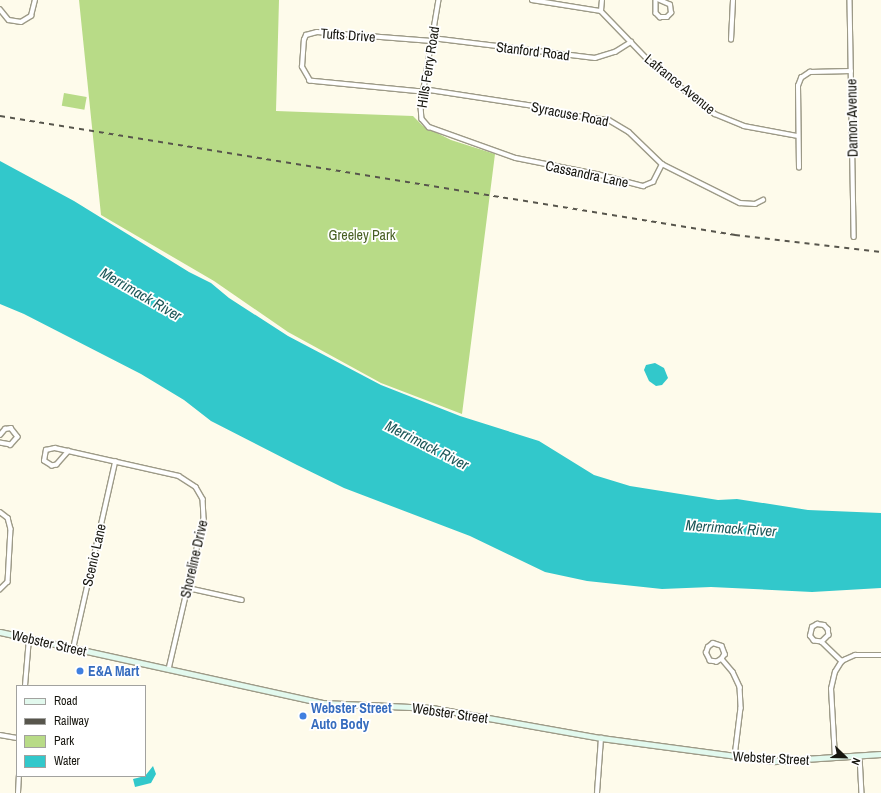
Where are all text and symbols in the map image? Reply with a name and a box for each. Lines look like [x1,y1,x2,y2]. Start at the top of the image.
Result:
street label: Tufts Drive [320,25,376,45]
street label: Hills Ferry Road [413,25,443,109]
street label: Stanford Road [495,38,571,64]
street label: Lafrance Avenue [641,50,719,118]
street label: Damon Avenue [843,78,861,158]
street label: Syracuse Road [530,98,610,130]
street label: Cassandra Lane [544,157,630,191]
park label: Greeley Park [329,227,395,243]
water label: Merrimack River [97,263,185,325]
water label: Merrimack River [382,416,472,474]
water label: Merrimack River [685,516,777,540]
street label: Shoreline Drive [177,518,211,600]
street label: Scenic Lane [79,522,109,588]
street label: Webster Street [10,626,88,660]
place label: E&A Mart [88,663,140,679]
marker: E&A Mart [75,666,85,676]
legend [16,685,146,777]
text: Road [54,693,78,709]
street label: Webster Street [411,699,489,727]
place label: Webster Street Auto Body [311,700,392,732]
marker: Webster Street Auto Body [298,711,308,721]
text: Railway [54,713,89,729]
text: Park [54,733,74,749]
north arrow [825,737,865,777]
street label: Webster Street [732,748,810,768]
text: Water [54,753,80,769]
text: N [848,756,864,767]

